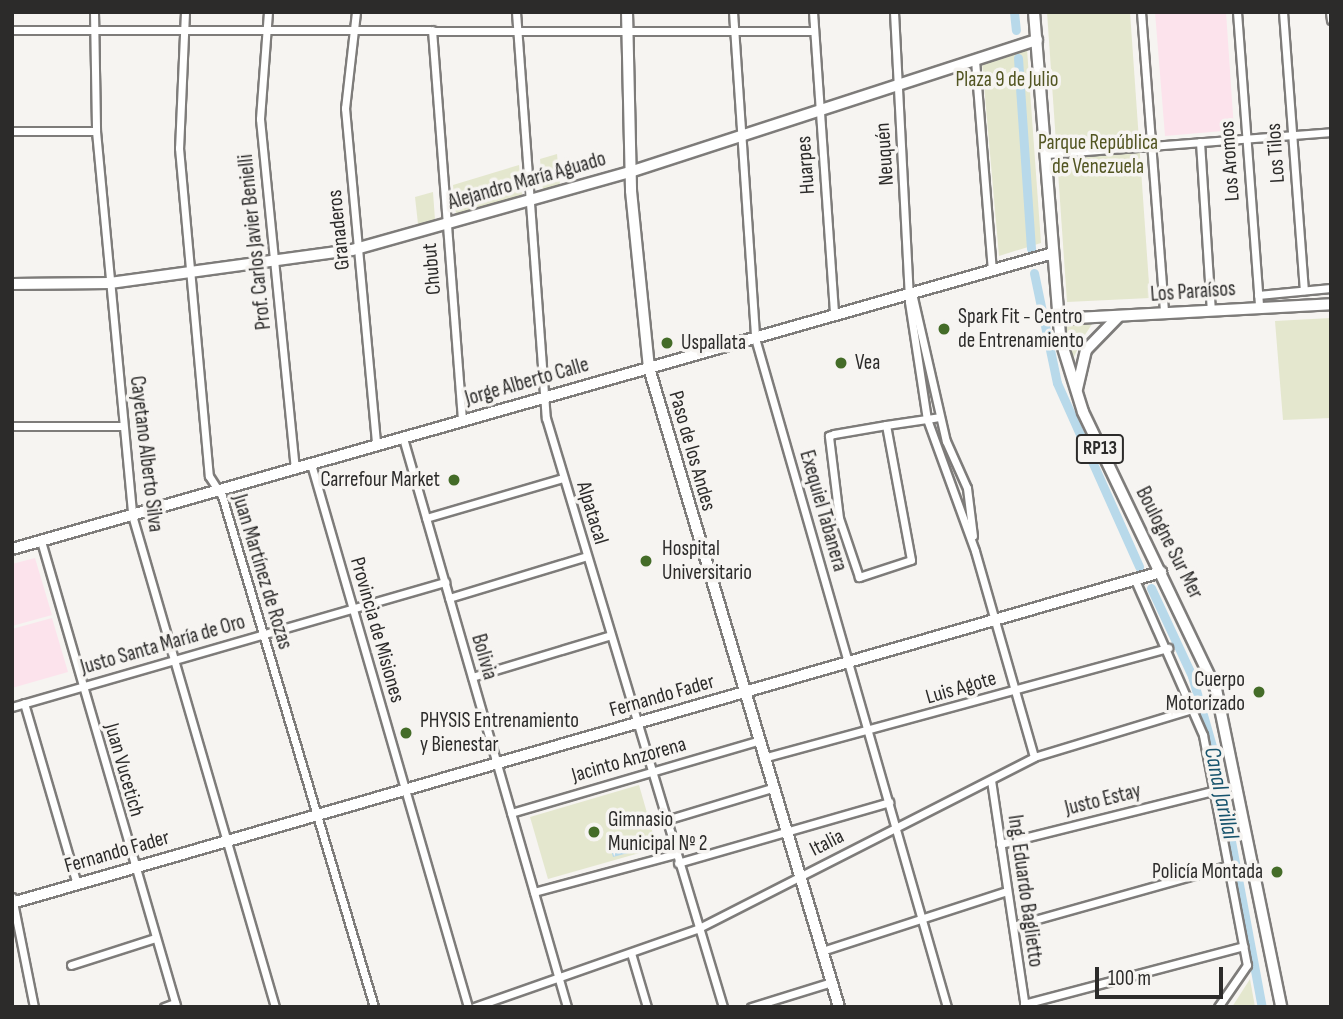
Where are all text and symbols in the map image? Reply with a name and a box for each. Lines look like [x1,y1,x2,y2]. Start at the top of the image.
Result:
park label: Plaza 9 de Julio [955,67,1059,93]
street label: Los Aromos [1215,120,1245,202]
street label: Neuquén [870,122,900,186]
street label: Los Tilos [1261,122,1291,184]
park label: Parque República de Venezuela [1038,130,1158,180]
street label: Huarpes [791,135,821,195]
street label: Alejandro María Aguado [445,146,609,216]
street label: Prof. Carlos Javier Benielli [233,153,277,331]
street label: Granaderos [322,189,356,271]
street label: Chubut [417,242,447,296]
street label: Los Paraísos [1150,276,1236,308]
place label: Spark Fit - Centro de Entrenamiento [958,304,1084,354]
marker: Spark Fit - Centro de Entrenamiento [936,321,952,337]
place label: Uspallata [681,330,746,356]
marker: Uspallata [659,335,675,351]
place label: Vea [855,350,880,376]
street label: Jorge Alberto Calle [462,352,592,412]
marker: Vea [833,355,849,371]
street label: Cayetano Alberto Silva [124,374,168,534]
street label: Paso de los Andes [663,388,721,514]
road number: RP13 [1076,433,1124,464]
street label: Exequiel Tabanera [794,447,852,575]
place label: Carrefour Market [320,467,440,493]
marker: Carrefour Market [446,472,462,488]
street label: Alpatacal [571,479,613,547]
street label: Boulogne Sur Mer [1130,483,1208,603]
street label: Juan Martínez de Rozas [226,492,298,652]
place label: Hospital Universitario [662,536,752,586]
marker: Hospital Universitario [636,551,656,571]
street label: Provincia de Misiones [344,554,410,706]
street label: Justo Santa María de Oro [78,609,248,681]
street label: Bolivia [465,631,503,683]
street label: Luis Agote [923,666,999,710]
place label: Cuerpo Motorizado [1166,667,1245,717]
street label: Fernando Fader [607,669,717,723]
marker: Cuerpo Motorizado [1251,684,1267,700]
place label: PHYSIS Entrenamiento y Bienestar [420,708,579,758]
street label: Juan Vucetich [99,720,149,820]
marker: PHYSIS Entrenamiento y Bienestar [398,725,414,741]
street label: Jacinto Anzorena [569,732,689,788]
water label: Canal Jarillal [1198,745,1244,841]
street label: Justo Estay [1062,778,1144,822]
place label: Gimnasio Municipal Nº 2 [608,807,707,857]
street label: Ing. Eduardo Baglietto [1002,813,1048,969]
marker: Gimnasio Municipal Nº 2 [586,824,602,840]
street label: Italia [806,824,848,862]
street label: Fernando Fader [62,825,172,879]
place label: Policía Montada [1152,859,1263,885]
marker: Policía Montada [1269,864,1285,880]
scale bar [1098,953,1226,997]
text: 100 m [1108,966,1151,991]

